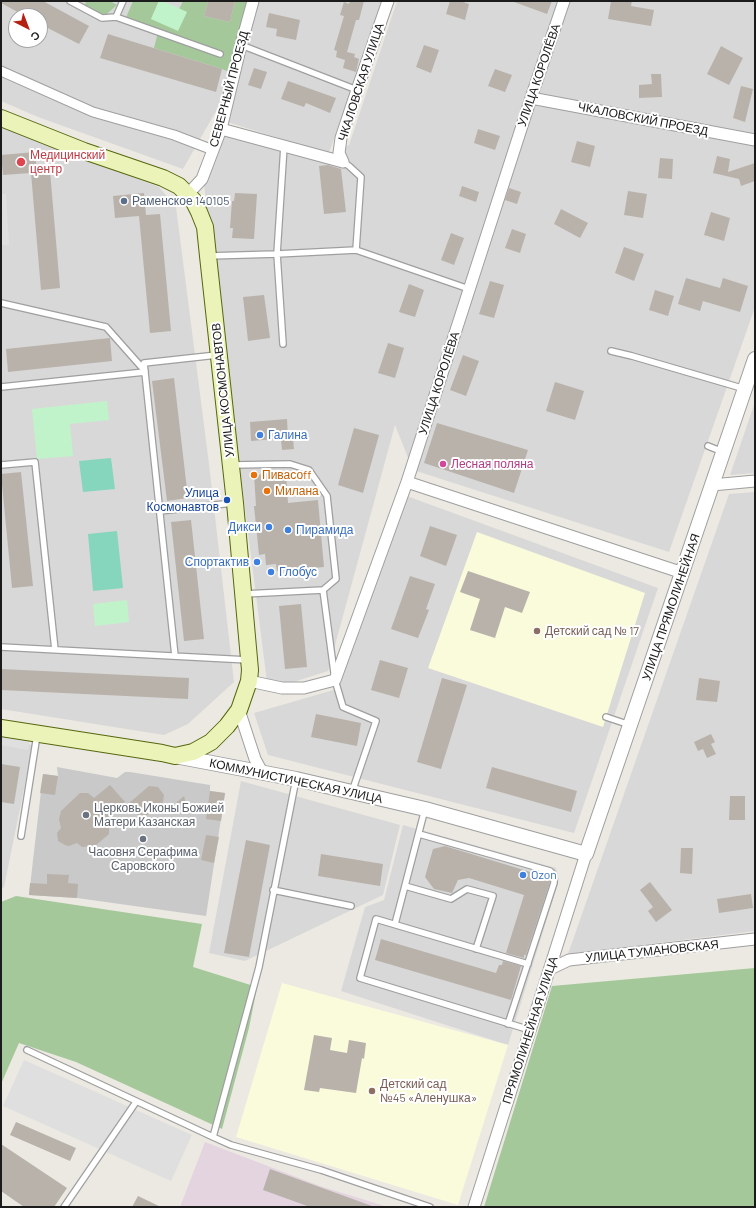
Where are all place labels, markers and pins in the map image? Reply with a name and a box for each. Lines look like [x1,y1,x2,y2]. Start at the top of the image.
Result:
place label: Медицинский центр [30,148,105,176]
marker: Медицинский центр [15,156,27,168]
place label: Раменское 140105 [132,194,229,208]
marker: Раменское 140105 [119,196,129,206]
place label: Галина [268,428,308,442]
marker: Галина [255,430,265,440]
place label: Лесная поляна [451,457,533,471]
marker: Лесная поляна [438,459,448,469]
place label: Пивасоff [262,468,312,482]
marker: Пивасоff [249,470,259,480]
place label: Милана [275,484,319,498]
place label: Улица Космонавтов [147,486,219,514]
marker: Милана [262,486,272,496]
marker: Улица Космонавтов [222,495,232,505]
place label: Дикси [228,520,261,534]
marker: Дикси [264,522,274,532]
place label: Пирамида [296,523,353,537]
marker: Пирамида [283,525,293,535]
place label: Спортактив [185,555,249,569]
marker: Спортактив [252,557,262,567]
place label: Глобус [279,565,317,579]
marker: Глобус [266,567,276,577]
place label: Детский сад № 17 [545,624,639,638]
marker: Детский сад № 17 [532,626,542,636]
place label: Церковь Иконы Божией Матери Казанская [94,801,224,829]
marker: Церковь Иконы Божией Матери Казанская [81,810,91,820]
marker: Часовня Серафима Саровского [138,834,148,844]
place label: Часовня Серафима Саровского [88,845,198,873]
place label: Ozon [531,868,557,882]
marker: Ozon [518,870,528,880]
place label: Детский сад №45 «Аленушка» [380,1077,477,1105]
marker: Детский сад №45 «Аленушка» [367,1086,377,1096]

